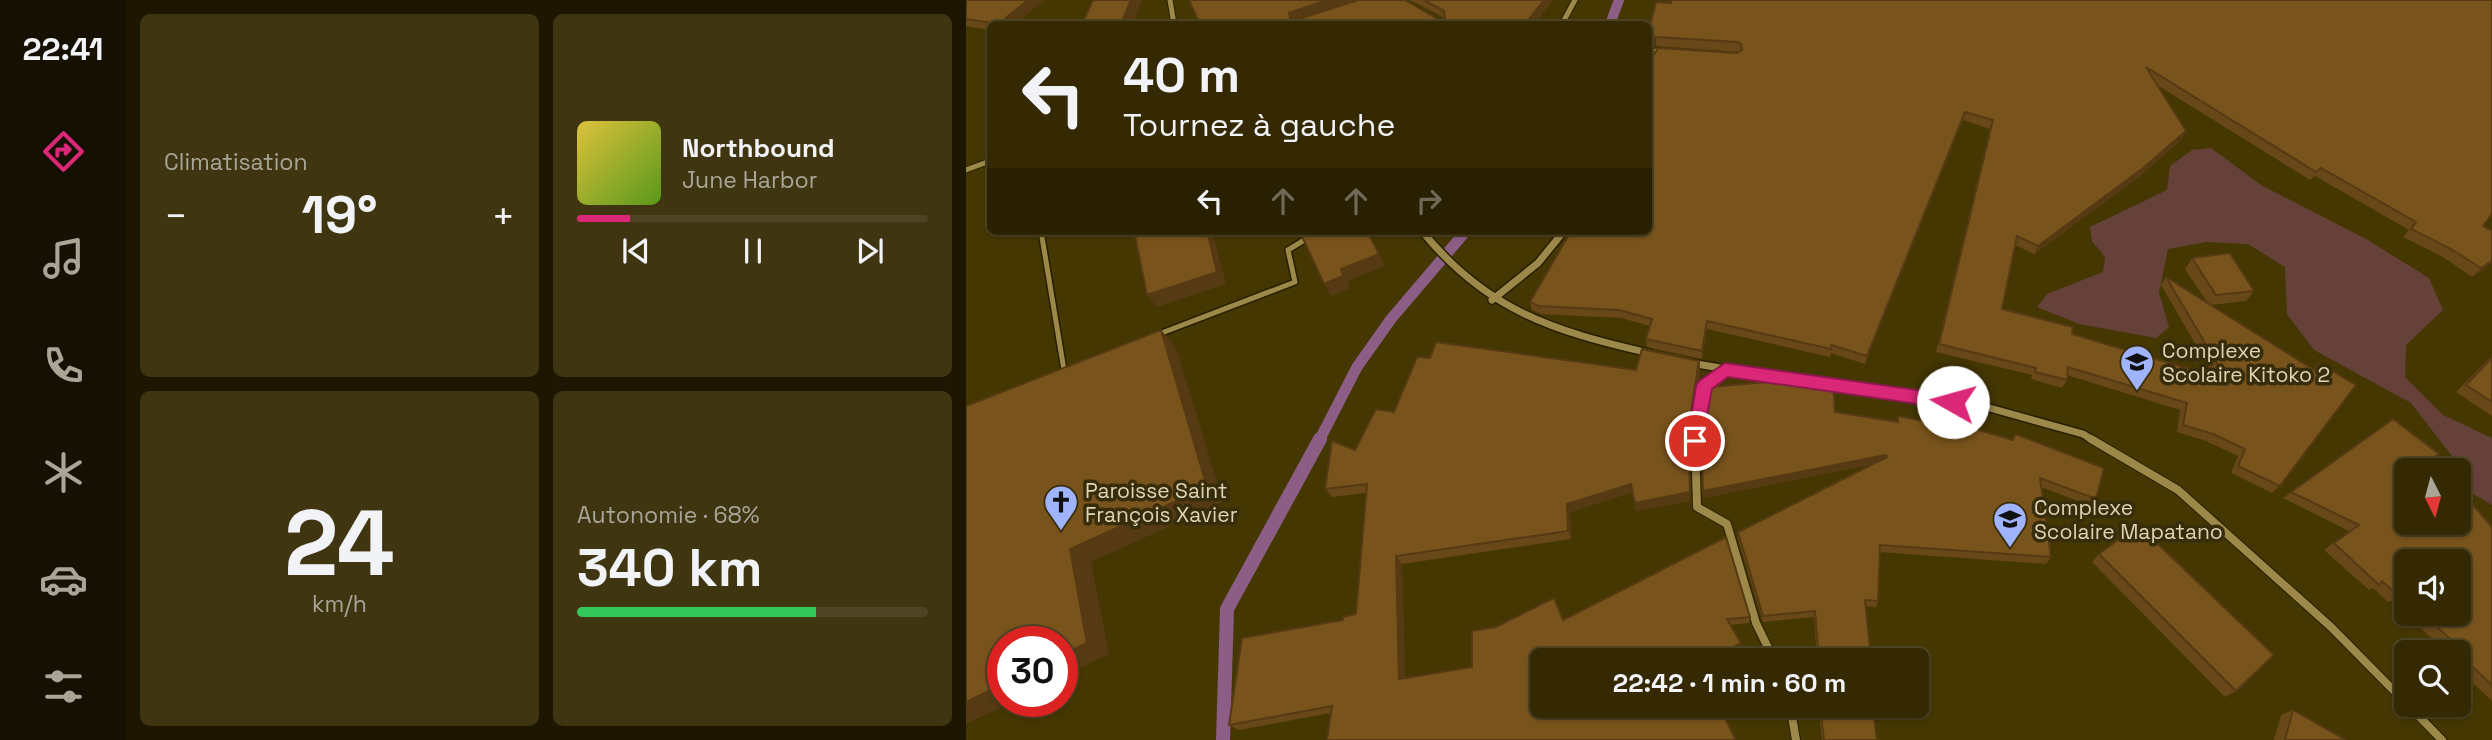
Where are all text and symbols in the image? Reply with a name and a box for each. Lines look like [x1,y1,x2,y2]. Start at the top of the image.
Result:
text: 22:41 [22,29,104,69]
text: 40 m [1123,44,1240,106]
icon: left [1008,49,1099,140]
text: Tournez à gauche [1123,105,1395,145]
icon: directions [39,127,88,176]
text: Northbound [682,131,835,165]
text: Climatisation [164,147,308,177]
text: June Harbor [682,165,817,195]
text: 19° [301,182,378,248]
icon: left [1191,182,1229,220]
icon: ahead [1264,182,1302,220]
icon: ahead [1337,182,1375,220]
icon: right [1410,182,1448,220]
text: − [164,192,188,240]
text: + [491,192,515,240]
icon: previous [617,232,655,270]
icon: pause [734,232,772,270]
icon: next [851,232,889,270]
icon: music [39,234,88,283]
place label: Complexe Scolaire Kitoko 2 [2162,337,2330,388]
icon: phone [39,341,88,390]
school or university icon: Complexe Scolaire Kitoko 2 [2118,343,2156,392]
position arrow [1916,365,1990,439]
pin [1665,411,1725,471]
icon: arrive [1676,422,1714,460]
icon: climate [39,448,88,497]
north arrow [2394,458,2471,536]
map controls [2394,458,2471,717]
place label: Paroisse Saint François Xavier [1085,477,1238,528]
church icon: Paroisse Saint François Xavier [1042,483,1080,532]
text: 24 [284,485,395,602]
place label: Complexe Scolaire Mapatano [2034,494,2223,545]
text: Autonomie · 68% [577,500,760,530]
school or university icon: Complexe Scolaire Mapatano [1991,500,2029,549]
text: 340 km [577,535,762,601]
button: sound [2394,549,2471,626]
icon: car [39,555,88,604]
text: km/h [312,589,367,619]
speed limit sign: 30 [987,626,1078,717]
button: search [2394,640,2471,717]
icon: filters [39,662,88,711]
text: 22:42 · 1 min · 60 m [1613,666,1846,700]

